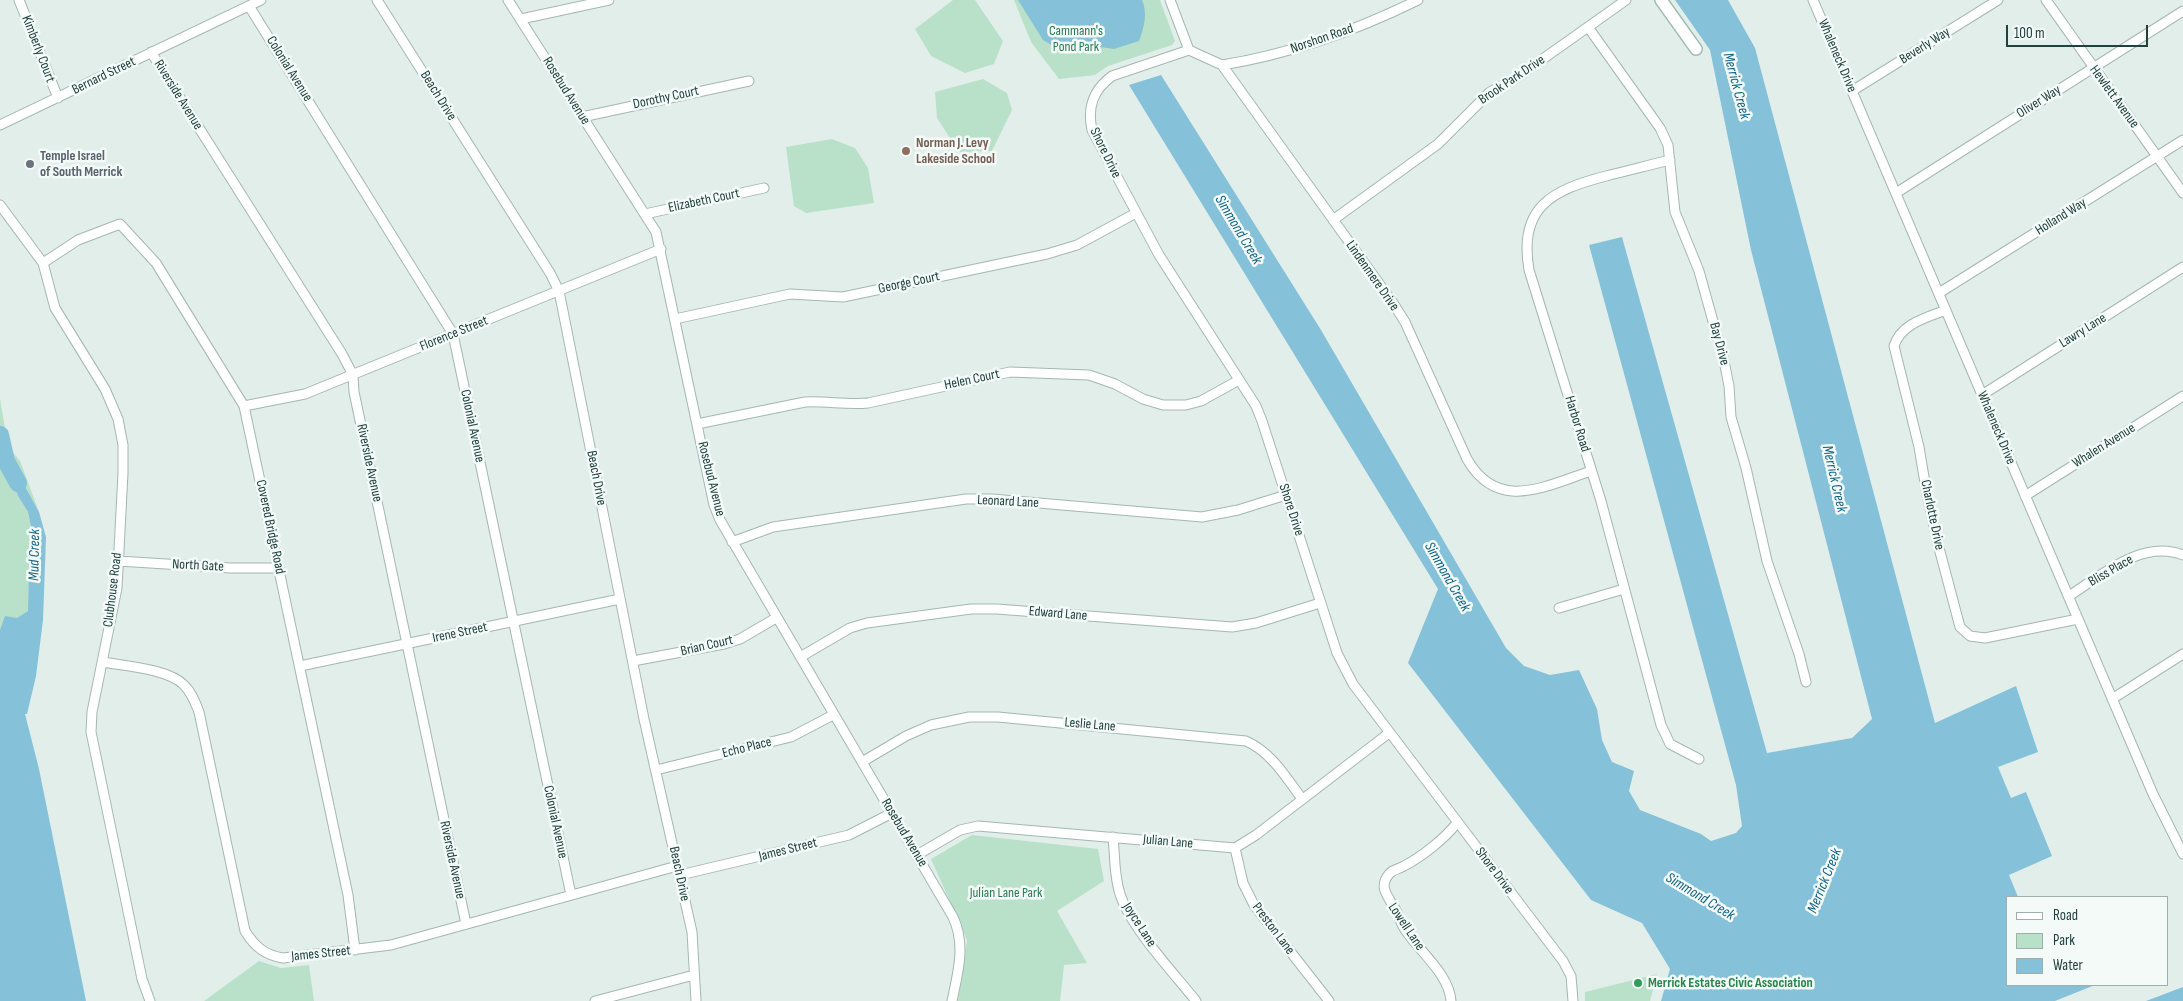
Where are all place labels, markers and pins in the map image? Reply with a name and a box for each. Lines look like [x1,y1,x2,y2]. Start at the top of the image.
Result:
place label: Norman J. Levy Lakeside School [916,135,995,168]
marker: Norman J. Levy Lakeside School [900,145,912,157]
place label: Temple Israel of South Merrick [40,148,122,180]
marker: Temple Israel of South Merrick [24,158,36,170]
place label: Merrick Estates Civic Association [1648,975,1813,991]
marker: Merrick Estates Civic Association [1632,977,1644,989]

